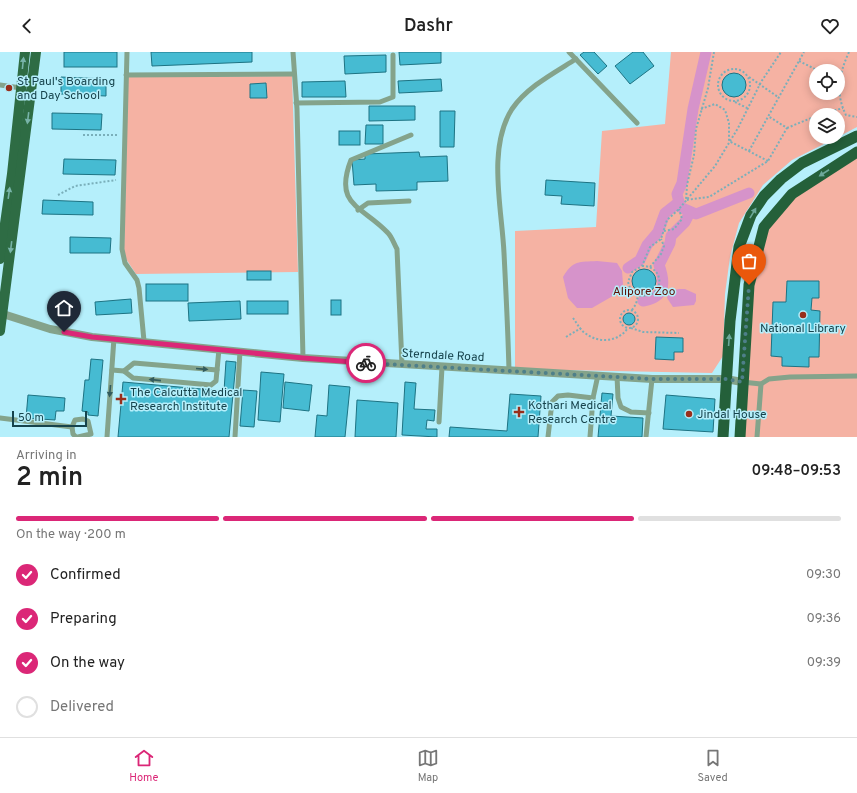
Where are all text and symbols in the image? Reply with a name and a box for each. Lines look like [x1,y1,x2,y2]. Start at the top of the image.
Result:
icon: back [16,15,38,37]
text: Dashr [404,15,453,38]
icon: heart [819,15,841,37]
one-way arrow [20,57,27,69]
map controls [809,64,845,144]
button: locate [809,64,845,100]
place label: St Paul's Boarding and Day School [17,74,115,104]
marker: St Paul's Boarding and Day School [4,83,14,93]
button: layers [809,108,845,144]
one-way arrow [25,112,31,125]
one-way arrow [819,169,829,177]
one-way arrow [6,186,12,199]
one-way arrow [749,208,757,218]
one-way arrow [8,241,14,253]
pin [732,244,766,285]
icon: bag [738,250,760,272]
park label: Alipore Zoo [613,284,676,300]
pin [47,291,81,332]
icon: home [53,297,75,319]
marker: National Library [798,310,808,320]
place label: National Library [760,321,846,337]
one-way arrow [725,334,732,346]
courier [346,343,386,383]
street label: Sterndale Road [401,346,485,366]
icon: bike [355,352,377,374]
one-way arrow [196,365,208,372]
one-way arrow [149,376,161,383]
one-way arrow [107,385,114,397]
place label: The Calcutta Medical Research Institute [130,385,242,415]
marker: The Calcutta Medical Research Institute [115,393,127,405]
place label: Kothari Medical Research Centre [528,398,616,428]
marker: Kothari Medical Research Centre [513,406,525,418]
place label: Jindal House [697,407,766,423]
scale bar [12,409,87,428]
marker: Jindal House [684,409,694,419]
text: 50 m [18,411,44,425]
text: Arriving in [16,448,77,464]
text: 2 min [16,462,83,495]
text: 09:48–09:53 [751,462,841,481]
text: On the way · 200 m [16,527,126,543]
icon: check [16,564,38,586]
text: Confirmed [50,566,121,585]
text: 09:30 [806,567,841,583]
icon: check [16,608,38,630]
text: Preparing [50,610,117,629]
text: 09:36 [806,611,841,627]
icon: check [16,652,38,674]
text: On the way [50,654,125,673]
text: 09:39 [807,655,841,671]
text: Delivered [50,698,114,717]
tab: Home [129,747,158,785]
tab: Map [417,747,439,785]
tab: Saved [698,747,728,785]

